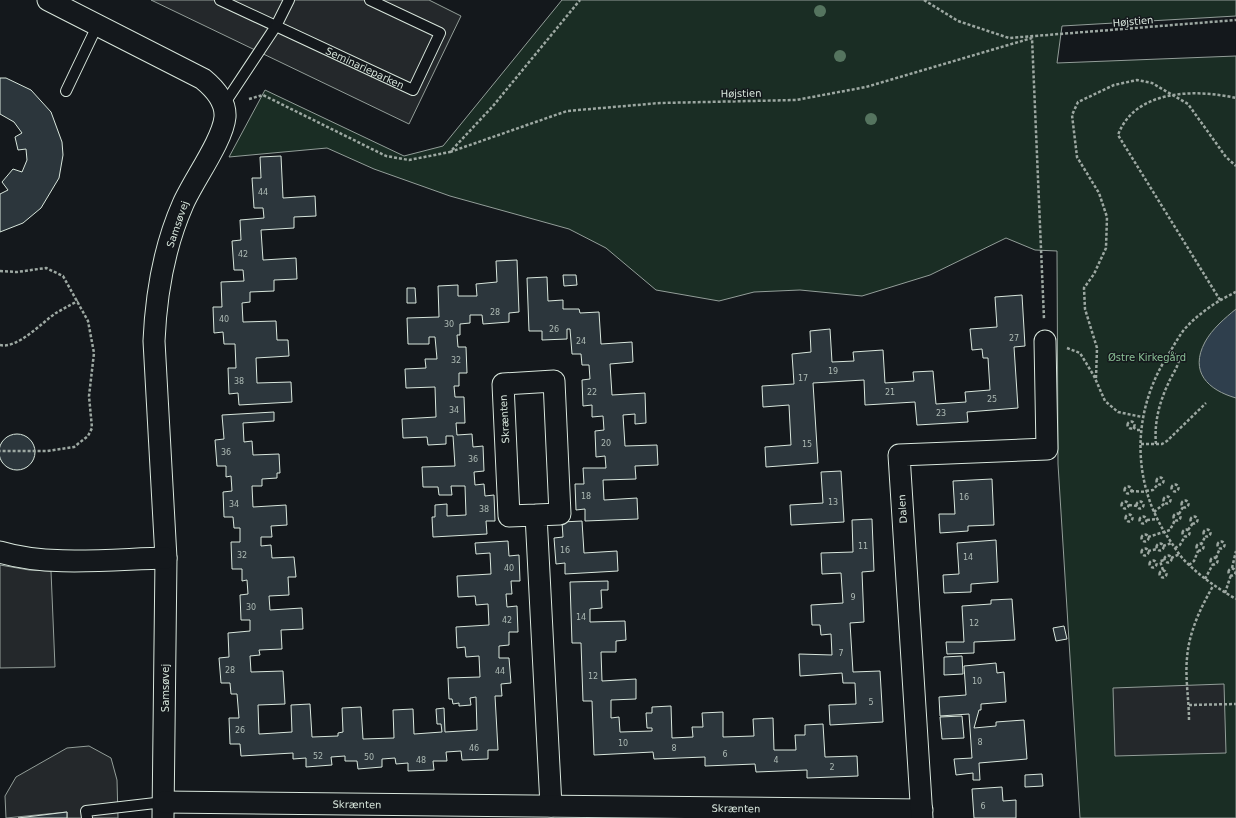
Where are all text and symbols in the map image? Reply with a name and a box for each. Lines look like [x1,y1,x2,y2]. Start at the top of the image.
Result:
street label: Højstien [1112,14,1154,29]
street label: Seminarieparken [324,45,406,91]
street label: Højstien [721,88,762,99]
house number: 44 [258,188,268,197]
street label: Samsøvej [164,199,191,249]
house number: 42 [238,250,248,259]
house number: 28 [490,308,500,317]
house number: 40 [219,315,229,324]
house number: 30 [444,320,454,329]
house number: 26 [549,325,559,334]
house number: 27 [1009,334,1019,343]
house number: 24 [576,337,586,346]
park label: Østre Kirkegård [1108,351,1186,363]
house number: 32 [451,356,461,365]
house number: 19 [828,367,838,376]
house number: 17 [798,374,808,383]
house number: 38 [234,377,244,386]
house number: 22 [587,388,597,397]
house number: 21 [885,388,895,397]
street label: Skrænten [498,394,511,444]
house number: 25 [987,395,997,404]
house number: 34 [449,406,459,415]
house number: 23 [936,409,946,418]
house number: 20 [601,439,611,448]
house number: 15 [802,440,812,449]
house number: 36 [221,448,231,457]
house number: 36 [468,455,478,464]
house number: 18 [581,492,591,501]
house number: 16 [959,493,969,502]
street label: Dalen [896,494,909,524]
house number: 13 [828,498,838,507]
house number: 34 [229,500,239,509]
house number: 38 [479,505,489,514]
house number: 11 [858,542,868,551]
house number: 16 [560,546,570,555]
house number: 32 [237,551,247,560]
house number: 14 [963,553,973,562]
house number: 40 [504,564,514,573]
house number: 9 [850,593,856,602]
house number: 30 [246,603,256,612]
house number: 14 [576,613,586,622]
house number: 42 [502,616,512,625]
house number: 12 [969,619,979,628]
house number: 7 [838,649,844,658]
street label: Samsøvej [160,664,171,712]
house number: 28 [225,666,235,675]
house number: 44 [495,667,505,676]
house number: 12 [588,672,598,681]
house number: 10 [972,677,982,686]
house number: 5 [868,698,874,707]
house number: 26 [235,726,245,735]
house number: 8 [977,738,983,747]
house number: 10 [618,739,628,748]
house number: 46 [469,744,479,753]
house number: 8 [671,744,677,753]
house number: 6 [722,750,728,759]
house number: 52 [313,752,323,761]
house number: 50 [364,753,374,762]
house number: 48 [416,756,426,765]
house number: 4 [773,756,779,765]
house number: 2 [829,763,835,772]
street label: Skrænten [332,799,381,810]
house number: 6 [980,802,986,811]
street label: Skrænten [711,803,760,814]

